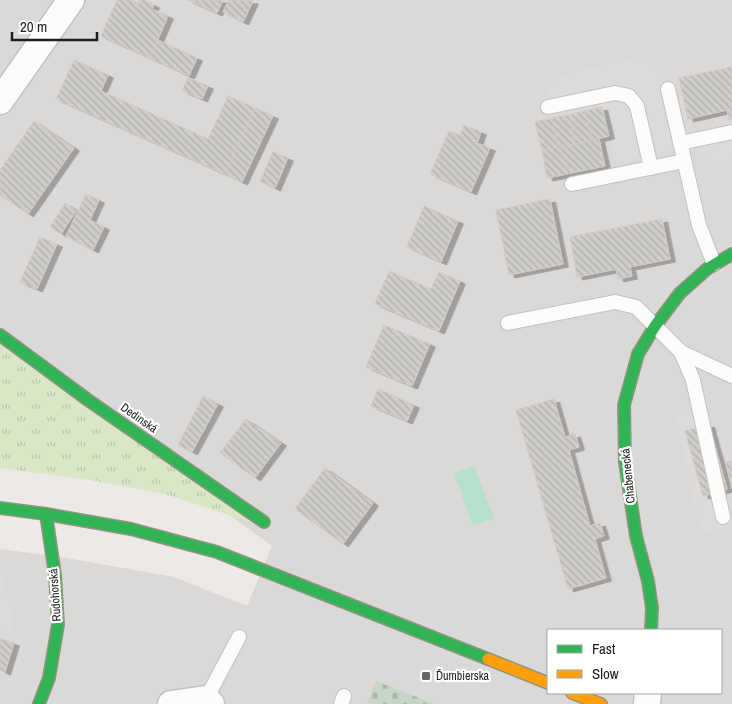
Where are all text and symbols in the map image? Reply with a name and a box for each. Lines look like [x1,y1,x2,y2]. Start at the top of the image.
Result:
scale bar [12,10,98,42]
text: 20 m [20,16,47,37]
street label: Dedinská [117,400,161,437]
street label: Chabenecká [617,447,639,504]
street label: Rudohorská [45,567,65,622]
legend [547,629,722,694]
text: Fast [592,638,616,659]
text: Slow [592,663,619,684]
place label: Ďumbierska [436,668,490,684]
marker: Ďumbierska [420,670,432,682]

